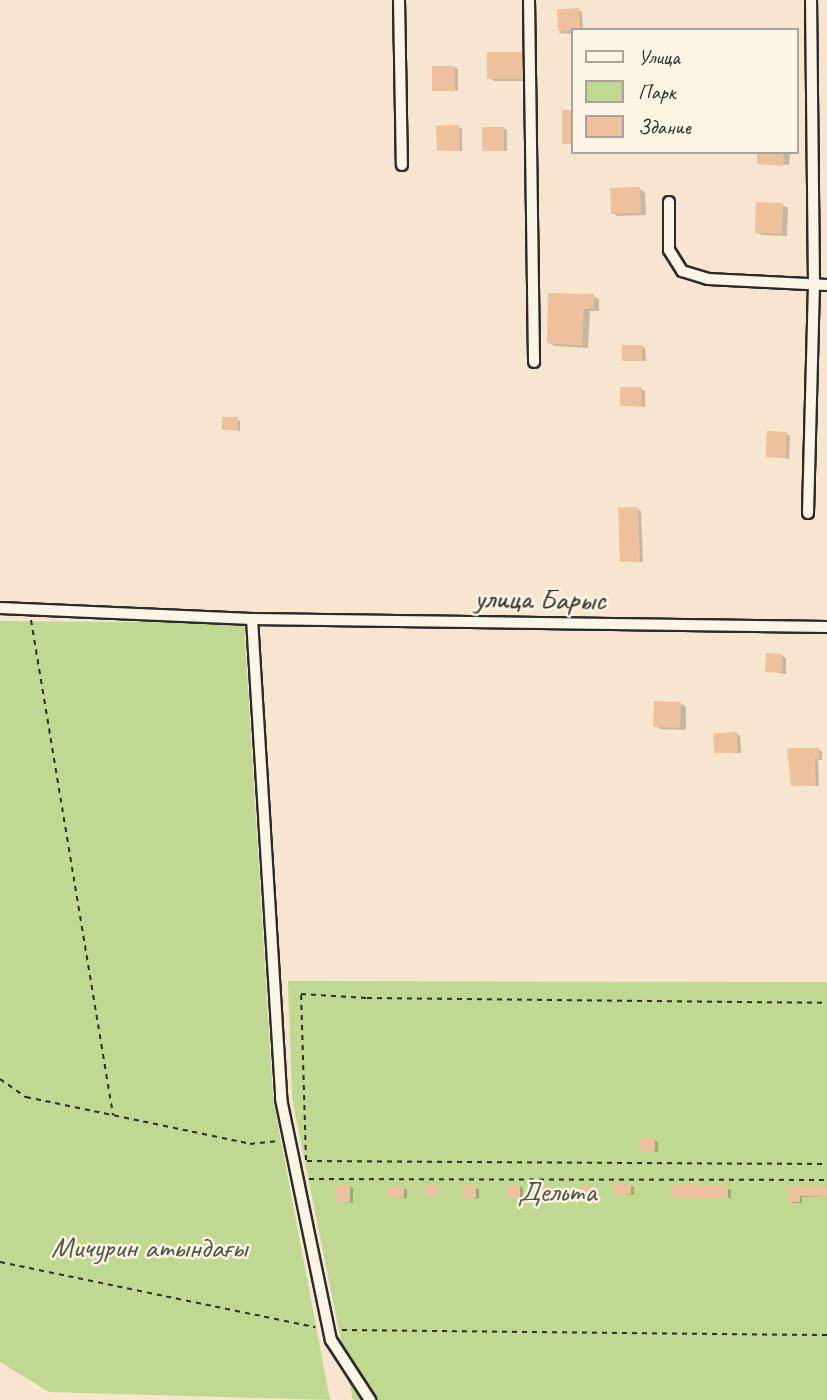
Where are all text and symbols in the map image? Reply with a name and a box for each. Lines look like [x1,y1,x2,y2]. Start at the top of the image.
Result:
legend [572,28,799,154]
text: Улица [638,44,680,70]
text: Парк [638,79,675,105]
text: Здание [638,114,691,140]
street label: улица Барыс [475,580,605,618]
park label: Дельта [518,1173,596,1209]
park label: Мичурин атындағы [51,1229,247,1265]

